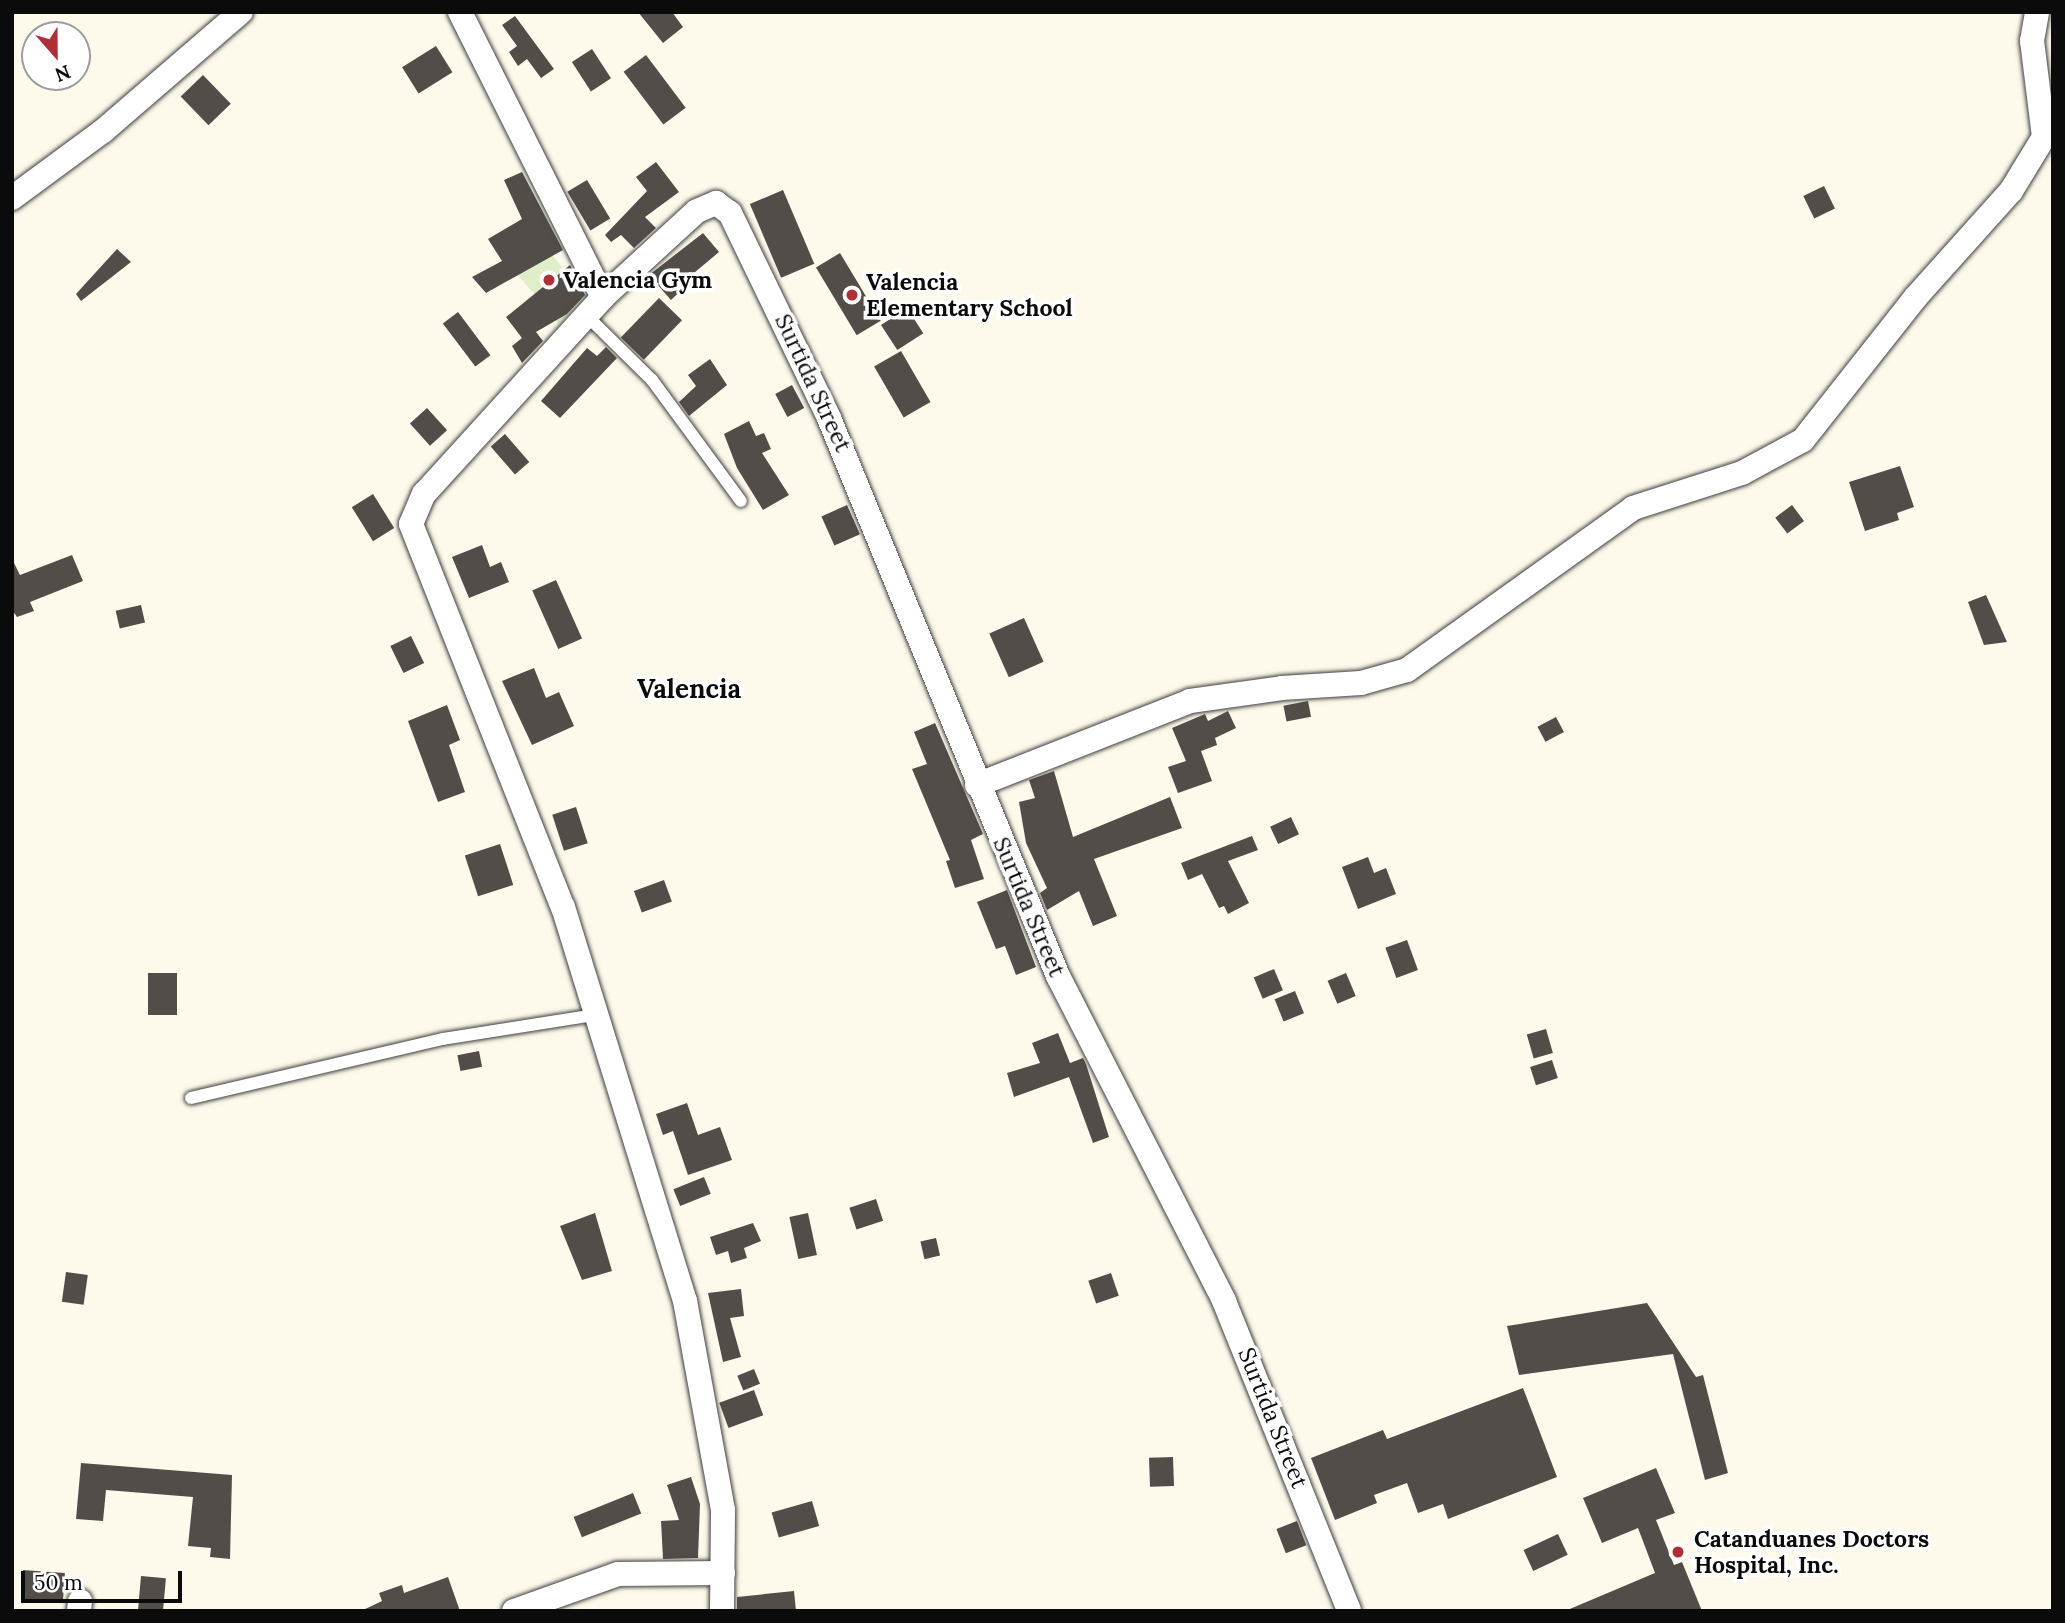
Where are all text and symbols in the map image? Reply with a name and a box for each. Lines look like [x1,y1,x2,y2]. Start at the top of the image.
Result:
north arrow [21,21,91,91]
text: N [52,60,74,88]
place label: Valencia Gym [563,266,712,294]
place label: Valencia Elementary School [866,268,1073,322]
marker: Valencia Gym [541,272,557,288]
marker: Valencia Elementary School [844,287,860,303]
street label: Surtida Street [769,310,857,456]
district label: Valencia [637,673,741,705]
street label: Surtida Street [987,833,1071,981]
street label: Surtida Street [1232,1344,1314,1492]
place label: Catanduanes Doctors Hospital, Inc. [1694,1525,1929,1579]
marker: Catanduanes Doctors Hospital, Inc. [1668,1542,1688,1562]
scale bar [24,1556,186,1600]
text: 50 m [34,1569,83,1596]

